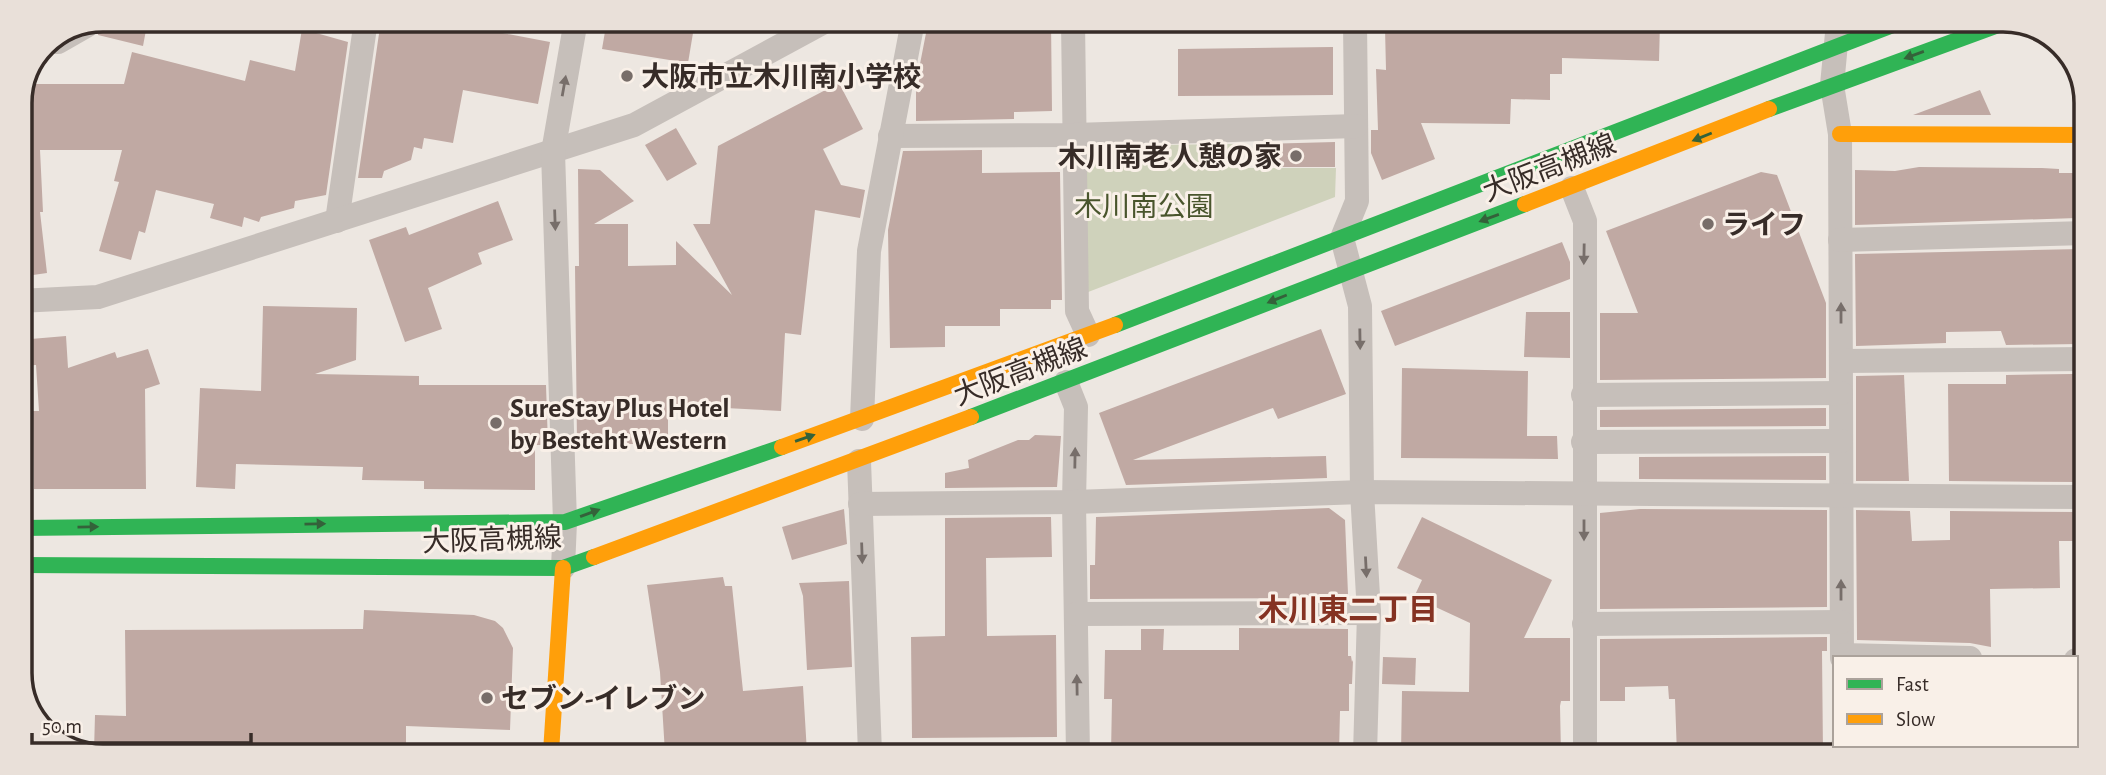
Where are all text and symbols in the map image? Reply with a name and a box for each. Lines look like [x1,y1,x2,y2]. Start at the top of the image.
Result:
one-way arrow [1904,50,1925,61]
place label: 大阪市立木川南小学校 [641,62,921,92]
marker: 大阪市立木川南小学校 [619,68,635,84]
one-way arrow [559,75,570,97]
street label: 大阪高槻線 [1479,129,1620,207]
one-way arrow [1691,131,1712,142]
place label: 木川南老人憩の家 [1058,141,1282,172]
marker: 木川南老人憩の家 [1288,148,1304,164]
park label: 木川南公園 [1074,192,1214,222]
one-way arrow [549,209,560,231]
place label: ライフ [1722,211,1806,240]
one-way arrow [1479,213,1500,224]
marker: ライフ [1700,216,1716,232]
one-way arrow [1578,243,1590,265]
one-way arrow [1266,294,1287,305]
one-way arrow [1835,302,1847,324]
one-way arrow [1354,328,1366,350]
street label: 大阪高槻線 [950,333,1091,411]
place label: SureStay Plus Hotel by Besteht Western [510,395,730,455]
marker: SureStay Plus Hotel by Besteht Western [488,415,504,431]
one-way arrow [795,432,816,443]
one-way arrow [1069,447,1081,469]
one-way arrow [580,507,601,518]
one-way arrow [304,518,326,530]
one-way arrow [1578,519,1590,541]
one-way arrow [77,521,99,533]
street label: 大阪高槻線 [422,523,563,557]
one-way arrow [857,542,868,564]
one-way arrow [1361,556,1372,578]
one-way arrow [1835,578,1847,600]
district label: 木川東二丁目 [1258,594,1438,626]
legend [1833,656,2078,747]
one-way arrow [1071,674,1083,696]
text: Fast [1896,674,1929,695]
place label: セブン-イレブン [501,683,706,714]
marker: セブン-イレブン [479,690,495,706]
scale bar [32,702,250,746]
text: Slow [1896,709,1935,730]
text: 50 m [42,716,82,737]

